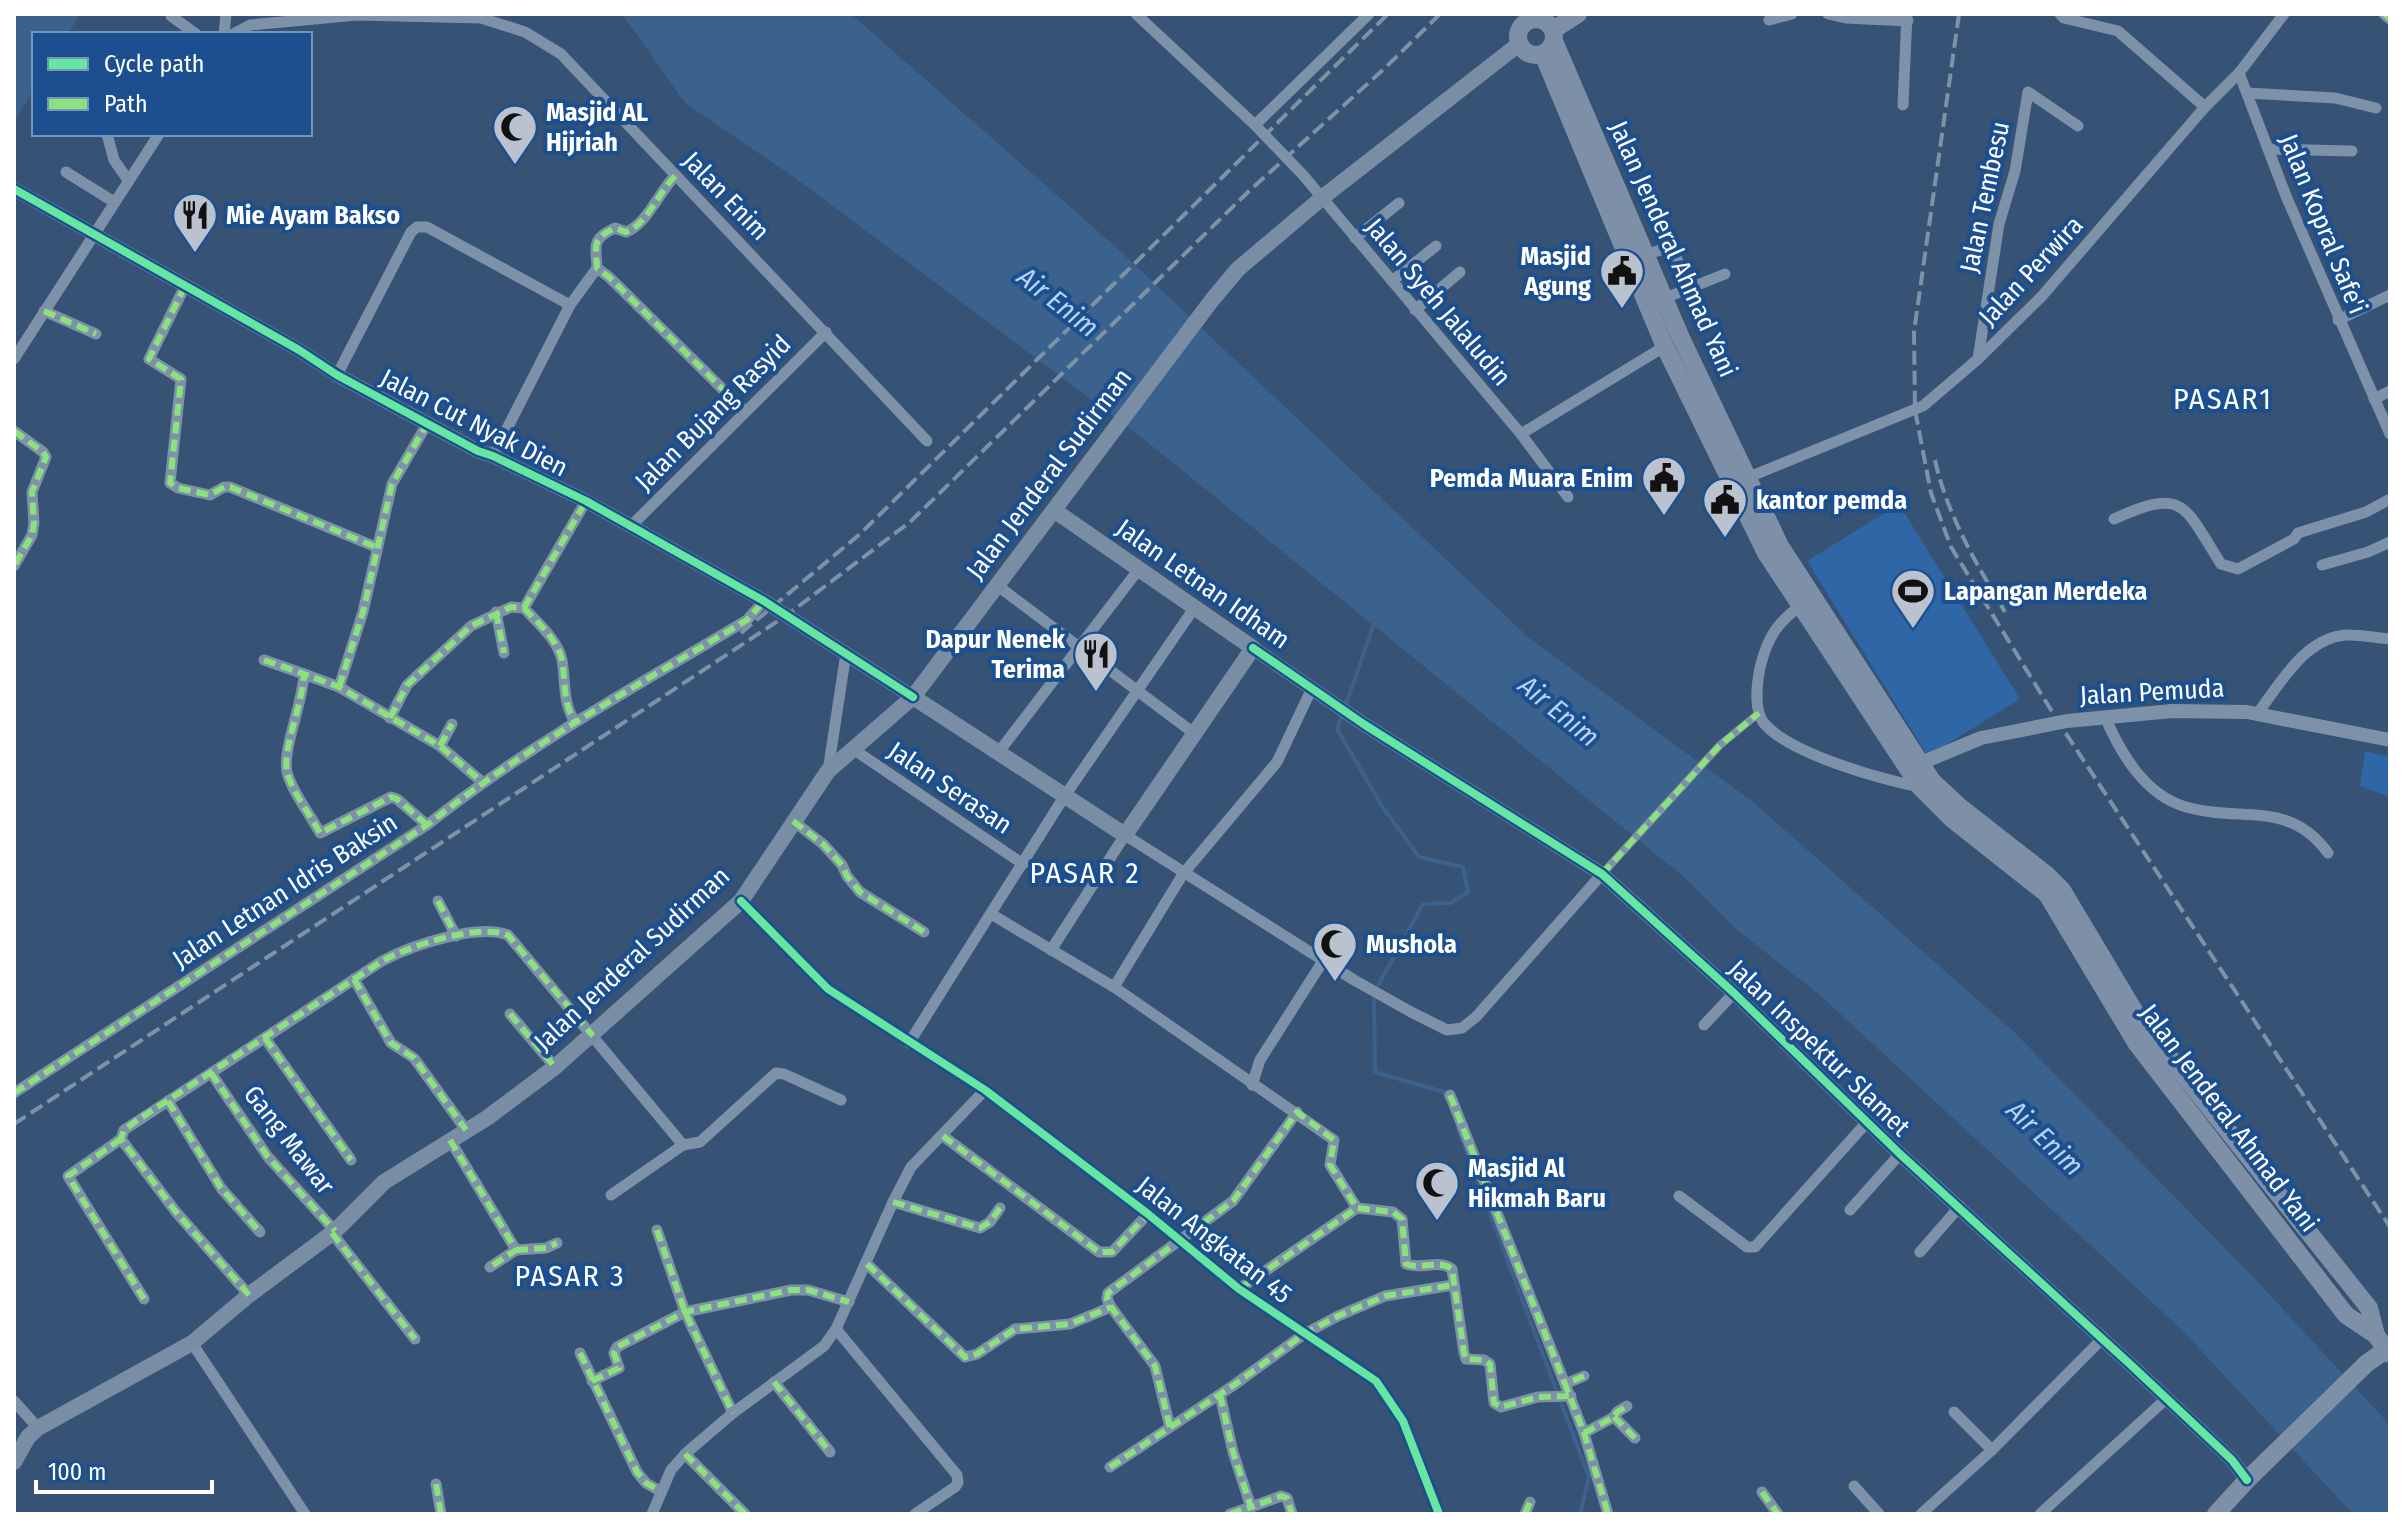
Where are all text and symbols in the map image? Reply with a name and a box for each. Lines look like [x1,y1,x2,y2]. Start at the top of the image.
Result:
legend [32,32,312,136]
text: Cycle path [104,50,204,78]
text: Path [104,90,148,118]
place label: Masjid AL Hijriah [546,97,648,158]
mosque icon: Masjid AL Hijriah [491,103,539,166]
street label: Jalan Jenderal Ahmad Yani [1602,116,1744,382]
street label: Jalan Tembesu [1954,119,2016,275]
street label: Jalan Kopral Safe'i [2273,130,2373,318]
street label: Jalan Enim [676,145,776,247]
restaurant icon: Mie Ayam Bakso [171,191,219,254]
place label: Mie Ayam Bakso [226,200,400,231]
street label: Jalan Perwira [1973,210,2089,332]
street label: Jalan Syeh Jalaludin [1359,212,1517,392]
place label: Masjid Agung [1520,241,1591,302]
public building icon: Masjid Agung [1598,247,1646,310]
water label: Air Enim [1010,259,1105,344]
street label: Jalan Bujang Rasyid [629,329,797,497]
street label: Jalan Cut Nyak Dien [375,362,573,484]
street label: Jalan Jenderal Sudirman [960,363,1138,585]
district label: PASAR1 [2173,381,2273,417]
public building icon: Pemda Muara Enim [1640,454,1688,517]
place label: Pemda Muara Enim [1430,463,1633,494]
public building icon: kantor pemda [1701,476,1749,539]
place label: kantor pemda [1756,485,1907,516]
street label: Jalan Letnan Idham [1110,513,1296,655]
sports icon: Lapangan Merdeka [1889,567,1937,630]
place label: Lapangan Merdeka [1944,576,2148,607]
place label: Dapur Nenek Terima [926,624,1066,685]
restaurant icon: Dapur Nenek Terima [1072,630,1120,693]
water label: Air Enim [1511,668,1606,753]
street label: Jalan Pemuda [2079,673,2225,711]
street label: Jalan Serasan [882,735,1018,841]
street label: Jalan Letnan Idris Baksin [167,807,403,975]
district label: PASAR 2 [1030,855,1140,891]
street label: Jalan Jenderal Sudirman [528,861,736,1057]
mosque icon: Mushola [1311,920,1359,983]
place label: Mushola [1366,929,1457,960]
street label: Jalan Inspektur Slamet [1722,953,1917,1143]
street label: Jalan Jenderal Ahmad Yani [2133,998,2325,1238]
street label: Gang Mawar [237,1080,341,1200]
water label: Air Enim [1999,1093,2090,1182]
place label: Masjid Al Hikmah Baru [1468,1153,1606,1214]
mosque icon: Masjid Al Hikmah Baru [1413,1159,1461,1222]
street label: Jalan Angkatan 45 [1130,1170,1298,1310]
district label: PASAR 3 [514,1258,626,1294]
scale bar [36,1444,212,1494]
text: 100 m [48,1458,106,1486]

